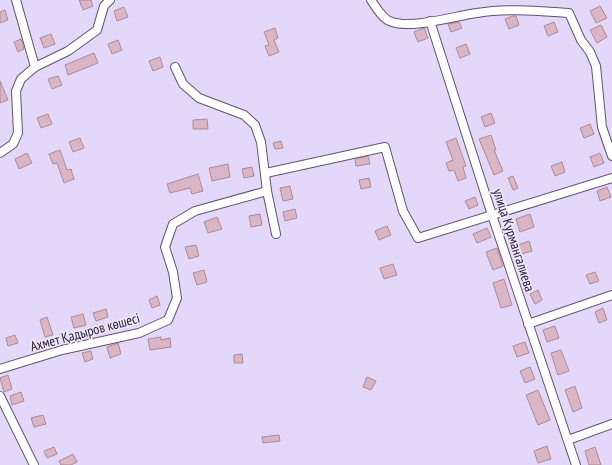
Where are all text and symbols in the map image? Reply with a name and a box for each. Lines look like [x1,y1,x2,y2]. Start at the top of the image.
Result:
street label: улица Курмангалиева [489,186,539,294]
street label: Ахмет Қадыров көшесі [28,309,142,355]

